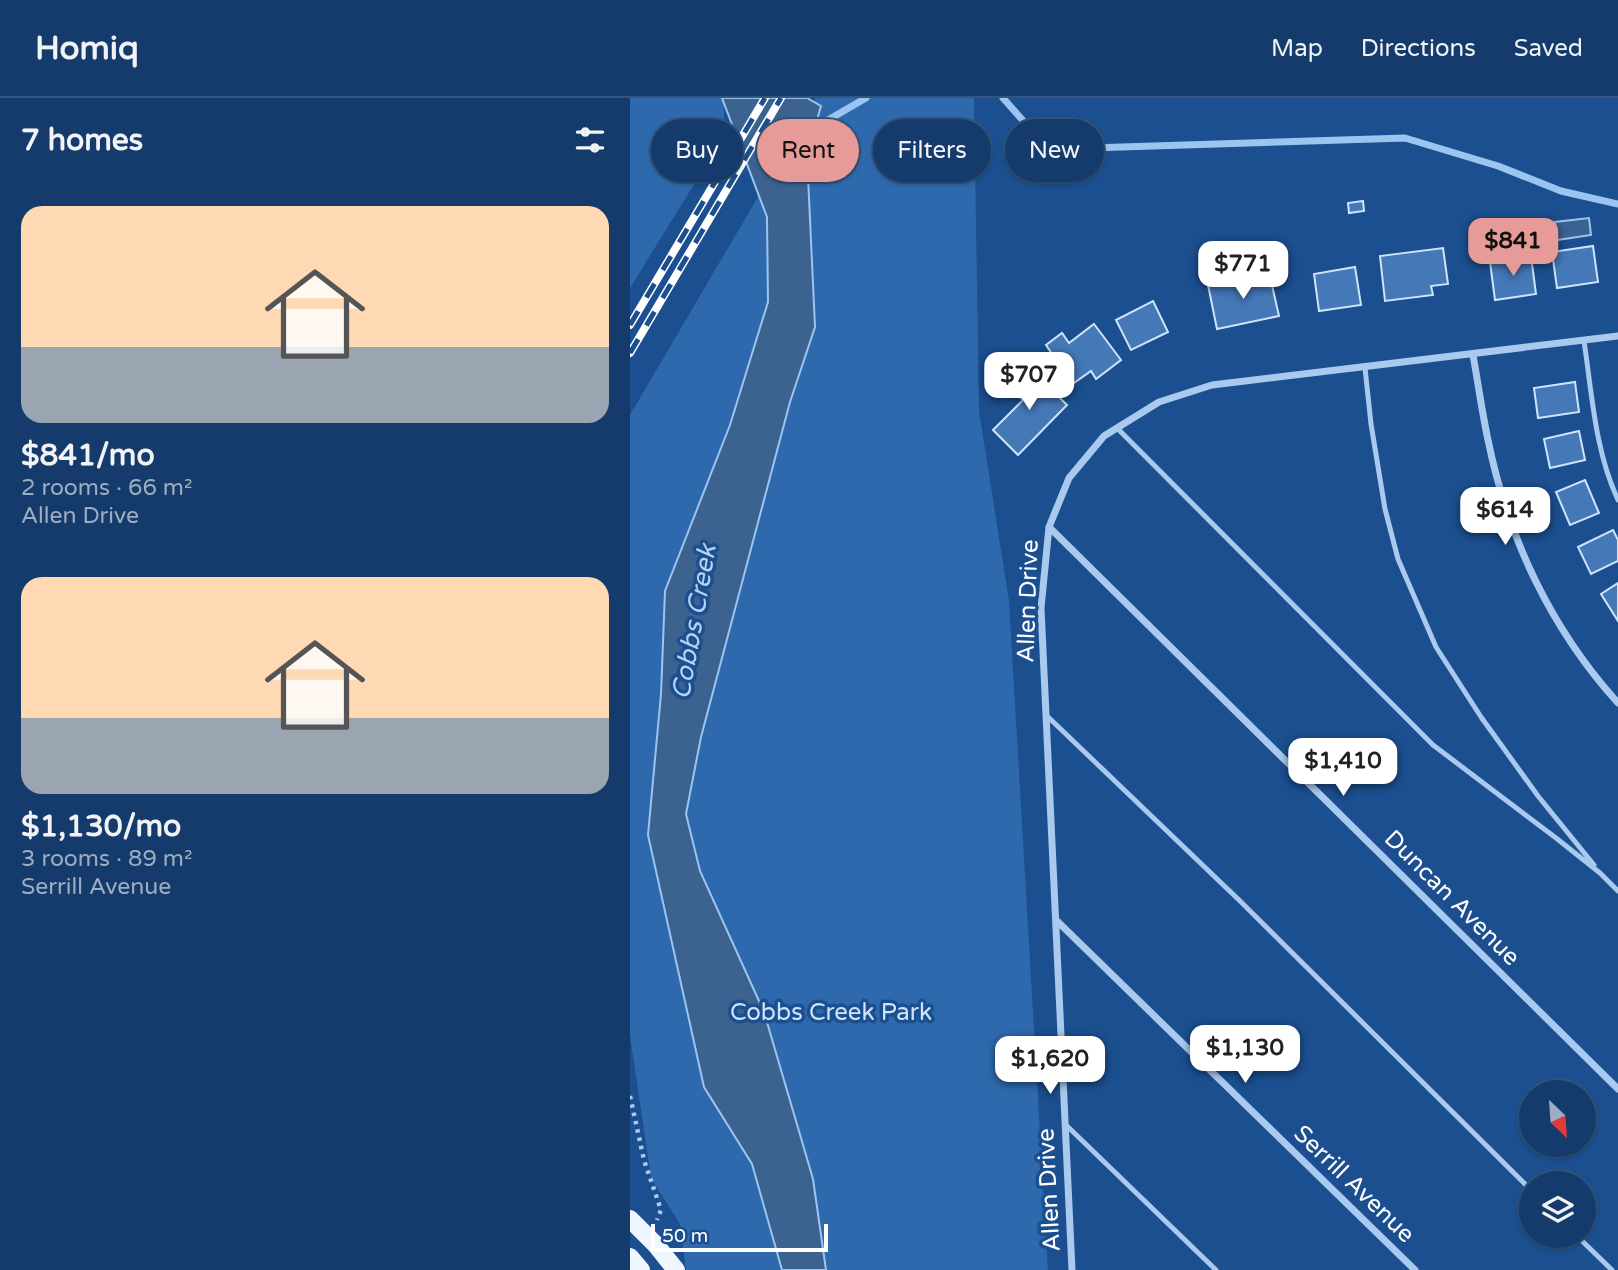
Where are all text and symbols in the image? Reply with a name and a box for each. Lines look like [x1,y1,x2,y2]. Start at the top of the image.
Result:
text: Homiq [35,29,139,68]
text: Map [1271,34,1323,63]
text: Directions [1361,34,1476,63]
text: Saved [1514,34,1583,63]
chip: Buy [651,119,743,182]
chip: Rent [757,119,859,182]
chip: Filters [873,119,991,182]
chip: New [1005,119,1104,182]
icon: filters [571,121,609,159]
text: 7 homes [21,122,143,159]
pin: $841 [1472,218,1554,278]
text: $841 [1484,227,1542,255]
pin: $771 [1202,242,1284,301]
text: $771 [1214,250,1272,278]
icon: home [252,251,378,377]
pin: $707 [988,352,1070,412]
text: $707 [1000,361,1058,389]
text: $841/mo [21,437,155,474]
text: 2 rooms · 66 m² [21,474,192,502]
pin: $614 [1464,488,1546,547]
text: $614 [1476,496,1534,524]
text: Allen Drive [21,502,139,530]
street label: Allen Drive [1011,539,1045,663]
water label: Cobbs Creek [665,540,723,702]
icon: home [252,622,378,748]
pin: $1,410 [1286,738,1400,798]
text: $1,410 [1304,747,1382,775]
text: $1,130/mo [21,808,181,845]
street label: Duncan Avenue [1378,824,1526,972]
text: 3 rooms · 89 m² [21,845,192,873]
text: Serrill Avenue [21,873,171,901]
park label: Cobbs Creek Park [730,998,932,1027]
pin: $1,130 [1188,1026,1302,1085]
text: $1,130 [1206,1034,1284,1062]
pin: $1,620 [993,1037,1107,1096]
text: $1,620 [1011,1045,1089,1073]
north arrow [1519,1080,1596,1157]
map controls [1519,1080,1596,1248]
street label: Serrill Avenue [1288,1119,1420,1249]
street label: Allen Drive [1031,1128,1067,1252]
button: layers [1519,1171,1596,1248]
scale bar [651,1221,828,1253]
text: 50 m [662,1225,708,1247]

